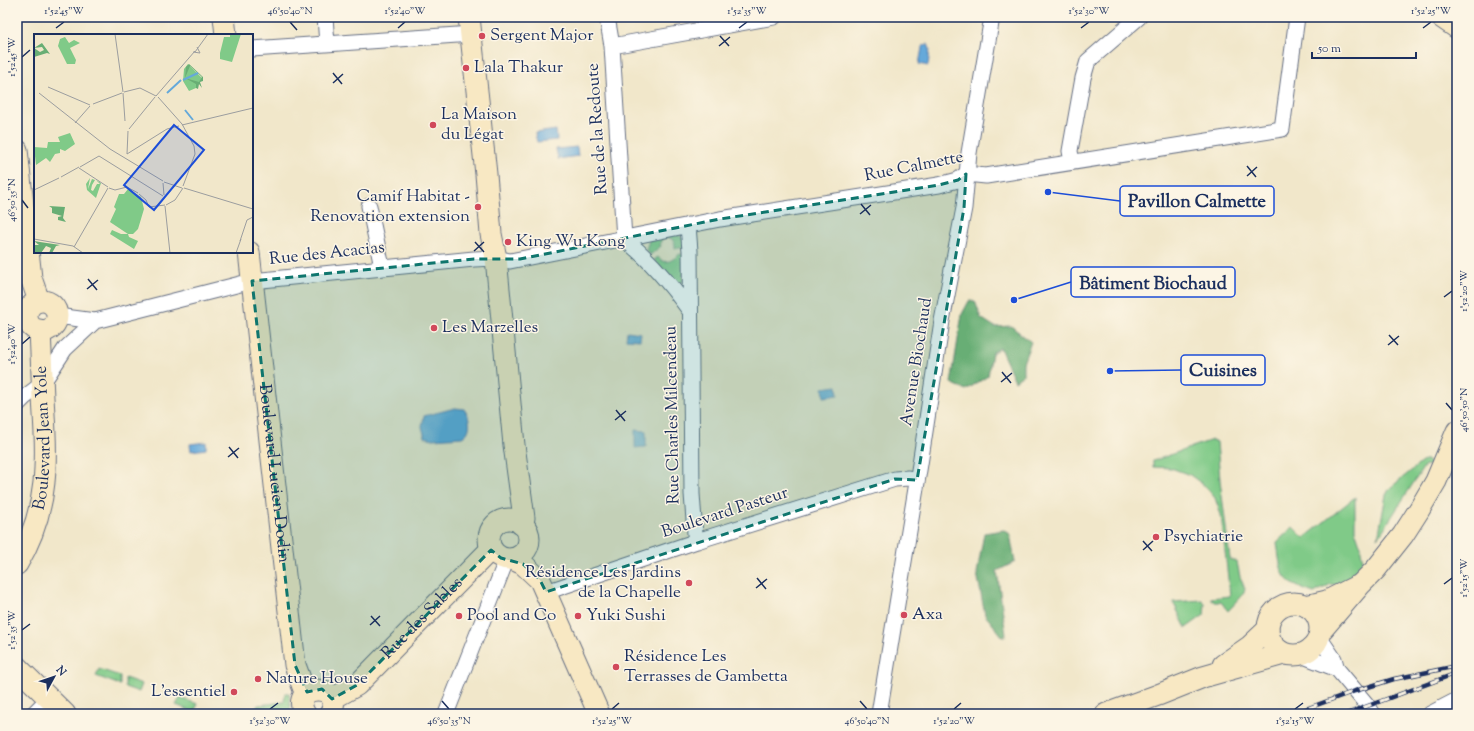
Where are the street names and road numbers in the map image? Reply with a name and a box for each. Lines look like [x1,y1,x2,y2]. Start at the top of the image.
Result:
street label: Rue de la Redoute [581,62,615,196]
street label: Rue Calmette [862,146,966,188]
street label: Rue des Acacias [268,236,386,272]
street label: Avenue Biochaud [895,296,939,428]
street label: Rue Charles Milcendeau [659,325,687,505]
street label: Boulevard Jean Yole [28,365,57,513]
street label: Boulevard Lucien Dodin [252,383,296,564]
street label: Boulevard Pasteur [659,481,792,545]
street label: Rue des Sables [376,572,469,665]

